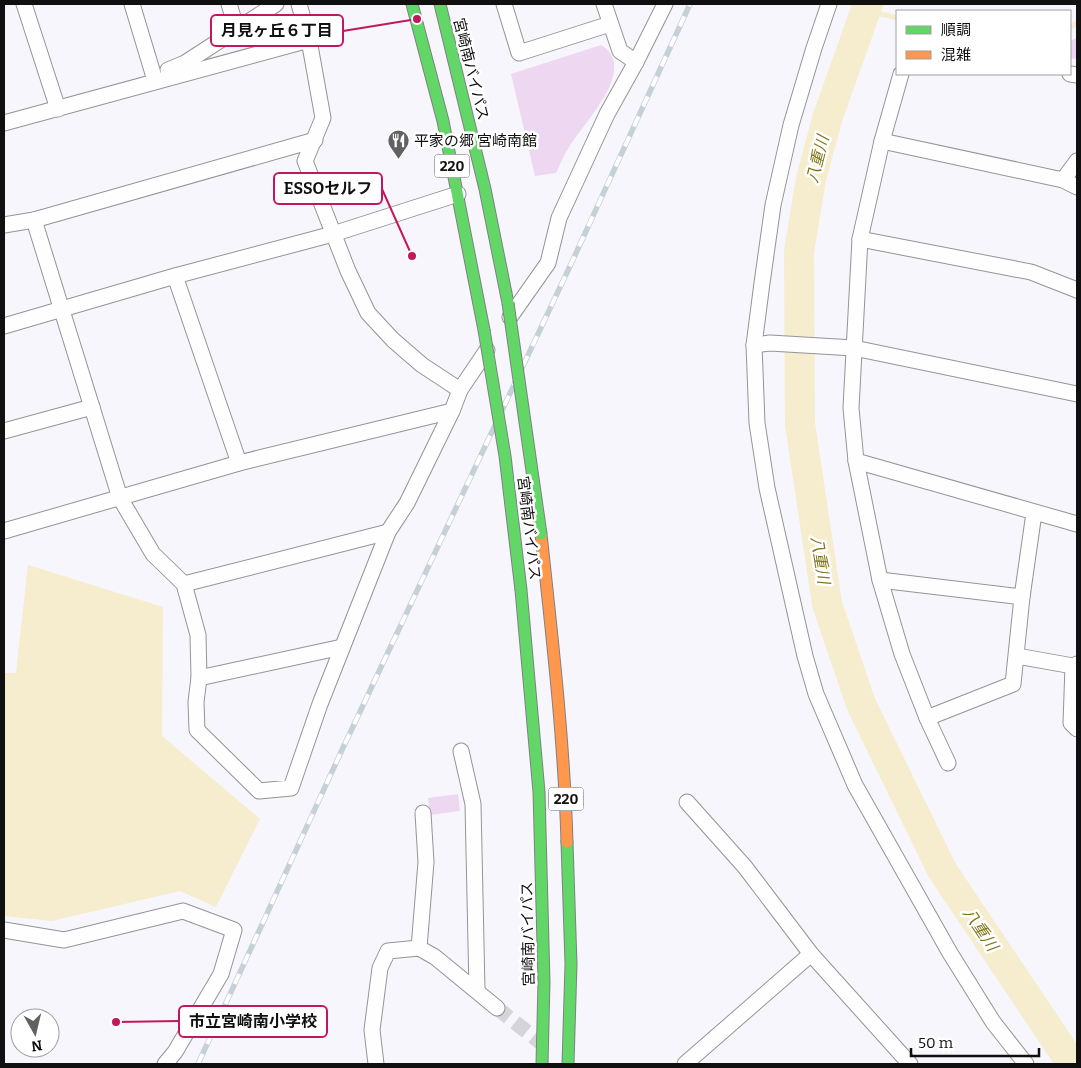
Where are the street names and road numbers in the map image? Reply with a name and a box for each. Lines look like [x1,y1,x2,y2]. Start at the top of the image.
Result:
street label: 宮崎南バイパス [450,16,492,122]
road number: 220 [434,154,470,178]
street label: 宮崎南バイパス [514,475,544,581]
road number: 220 [548,788,584,811]
street label: 宮崎南バイパス [518,881,538,987]

